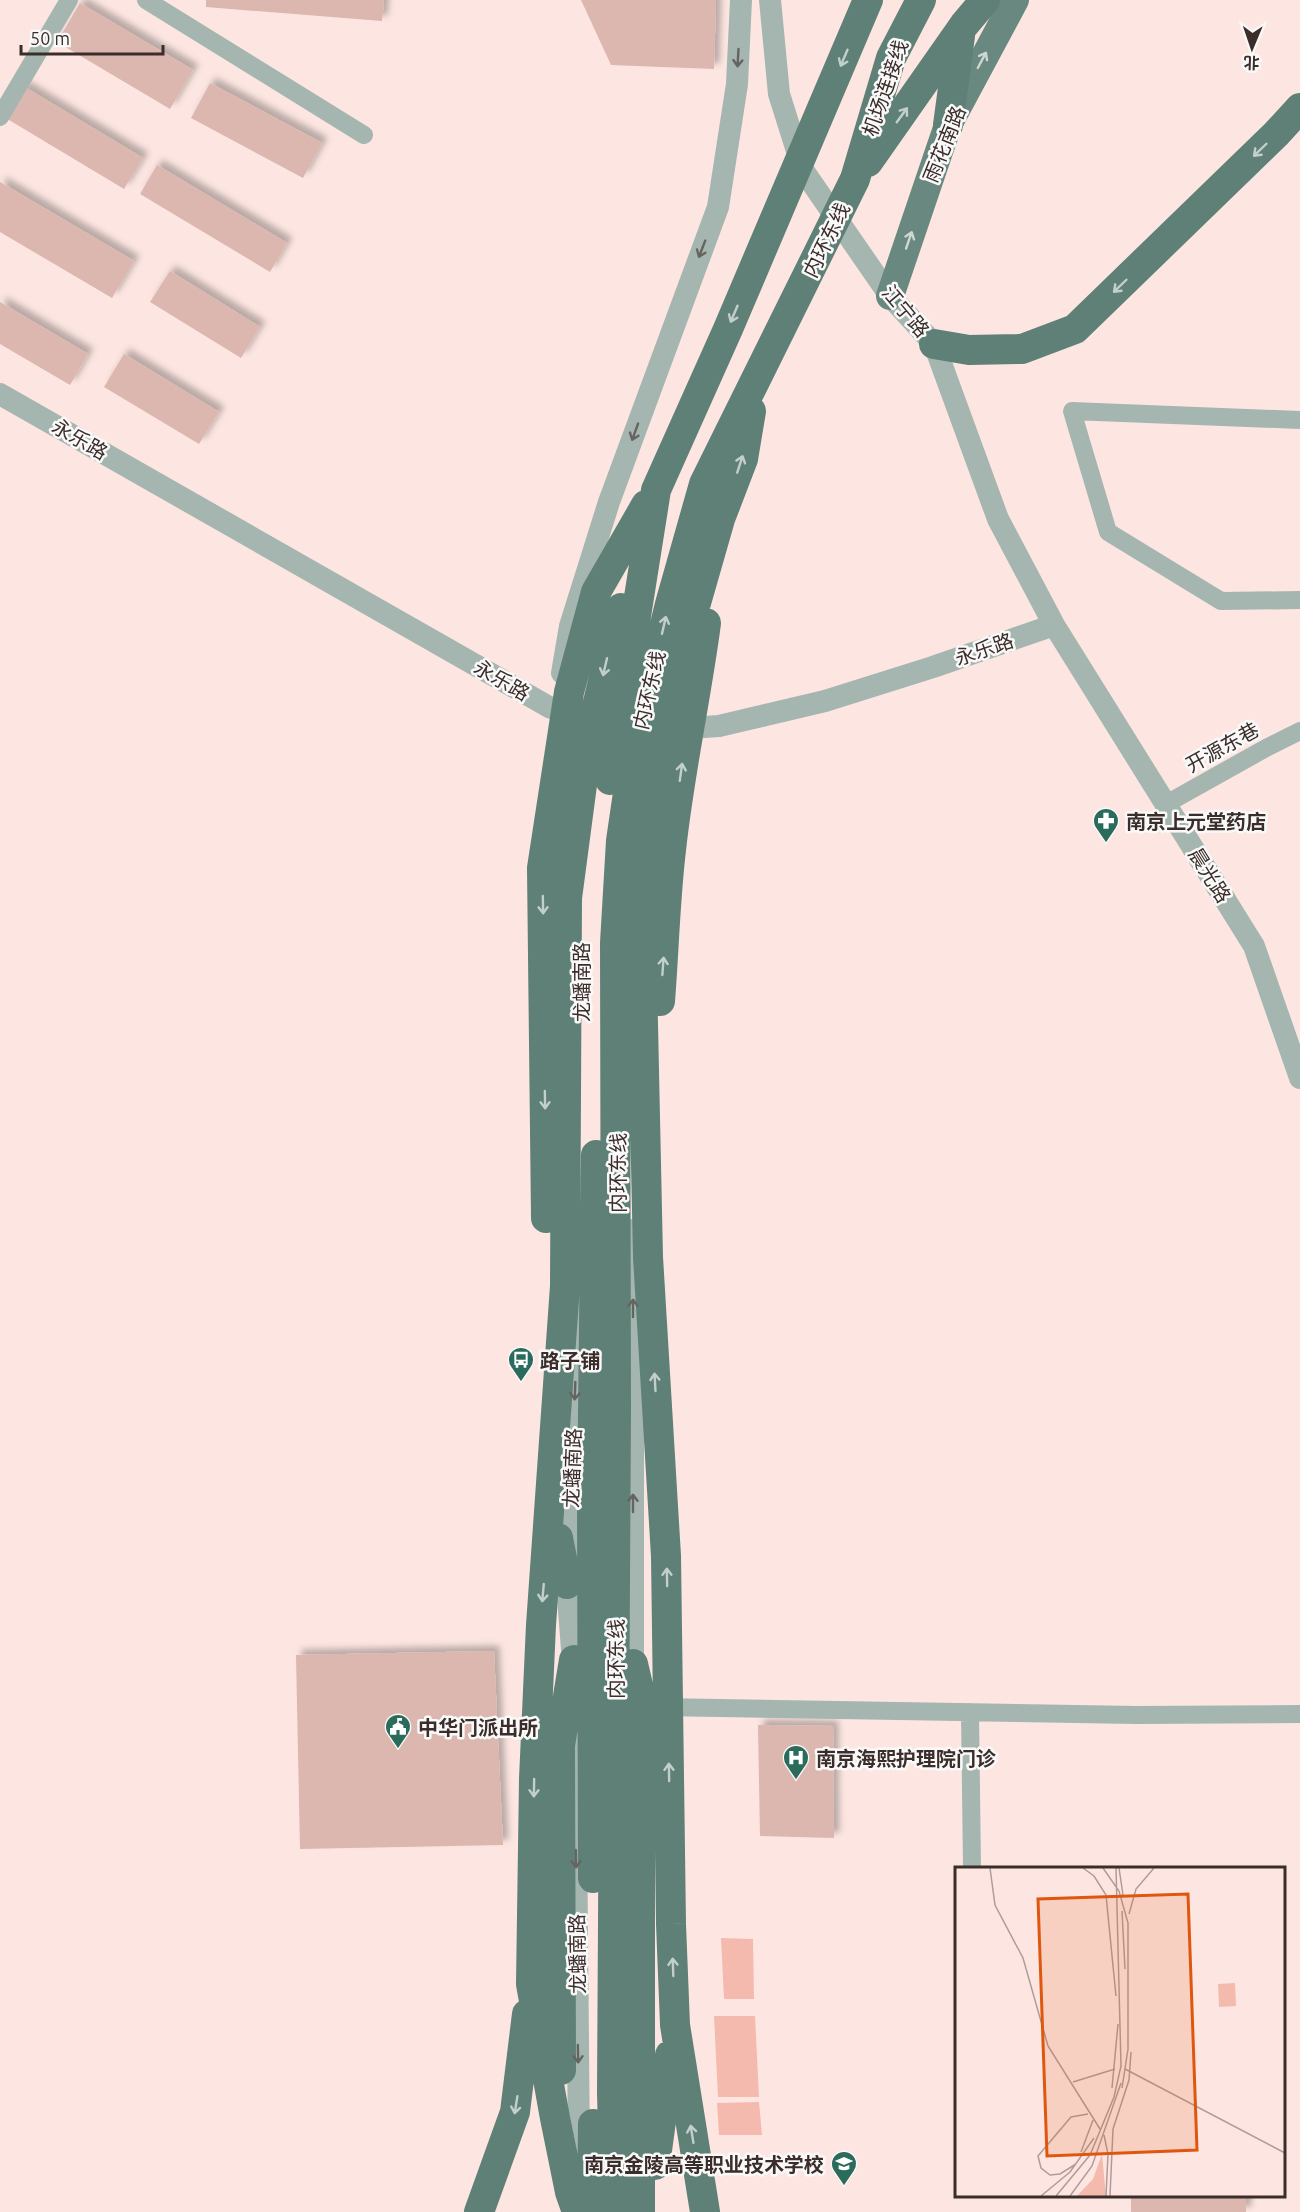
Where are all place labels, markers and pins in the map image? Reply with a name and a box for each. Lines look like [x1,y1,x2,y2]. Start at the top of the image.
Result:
pharmacy icon: 南京上元堂药店 [1091,806,1121,844]
place label: 南京上元堂药店 [1126,810,1266,833]
bus stop icon: 路子铺 [506,1345,536,1383]
place label: 路子铺 [540,1349,600,1372]
public building icon: 中华门派出所 [383,1712,413,1750]
place label: 中华门派出所 [418,1716,538,1739]
hospital icon: 南京海熙护理院门诊 [781,1743,811,1781]
place label: 南京海熙护理院门诊 [816,1747,996,1770]
school or university icon: 南京金陵高等职业技术学校 [829,2149,859,2187]
place label: 南京金陵高等职业技术学校 [584,2153,824,2176]

